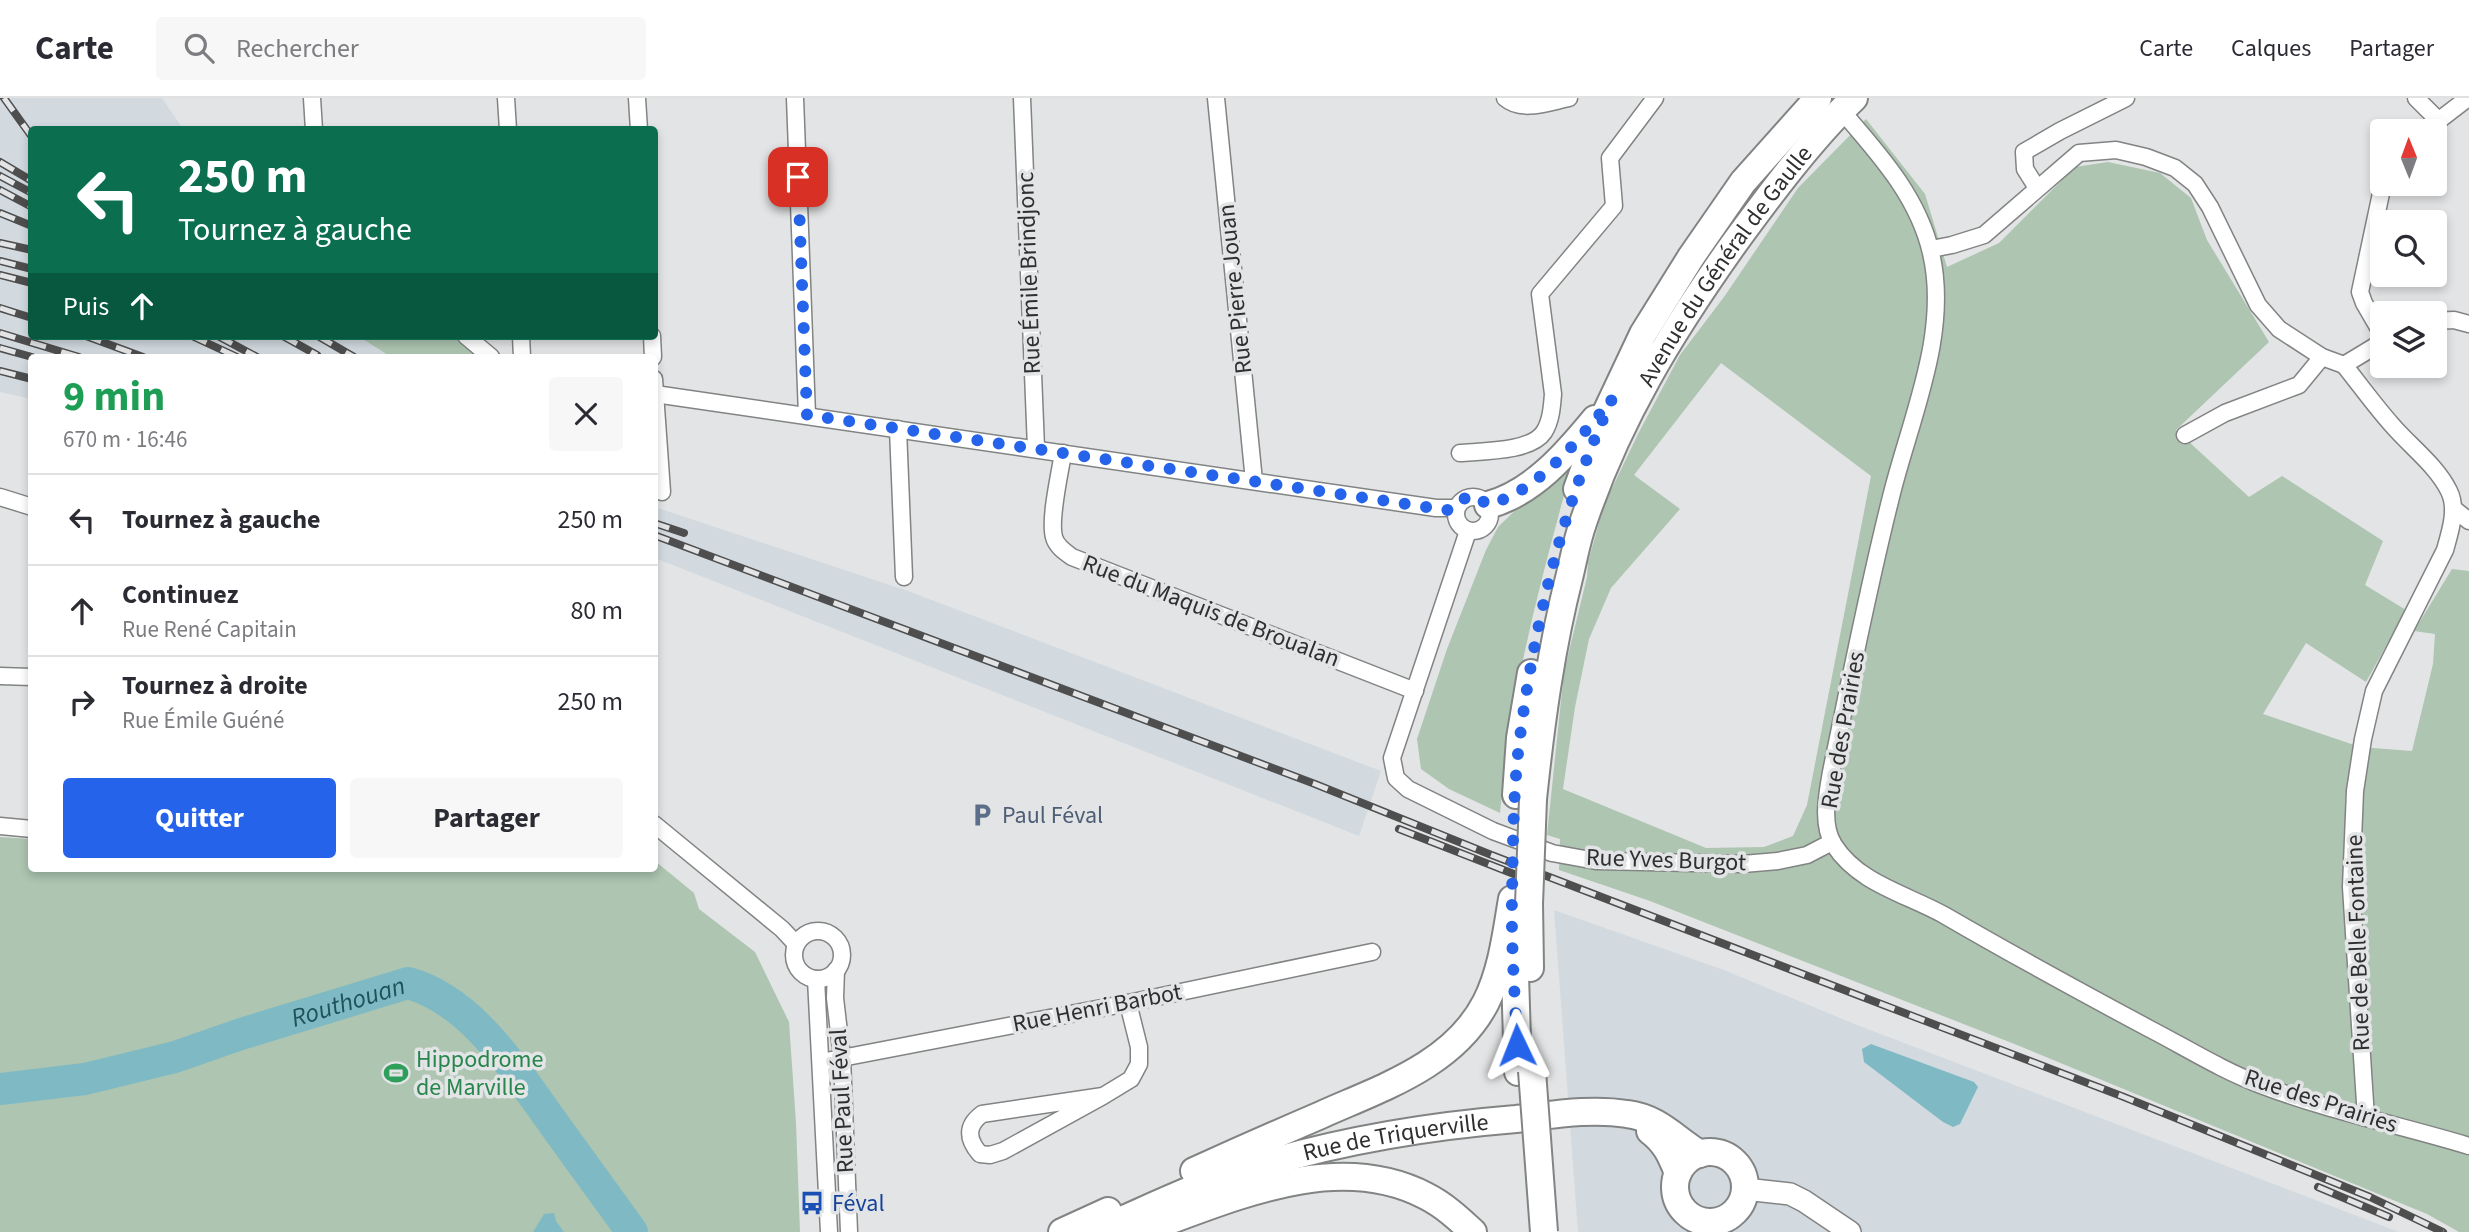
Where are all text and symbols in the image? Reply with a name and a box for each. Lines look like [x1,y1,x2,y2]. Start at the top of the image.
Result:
search box [156,17,646,80]
text: Carte [35,25,114,72]
icon: search [180,29,218,67]
text: Rechercher [236,30,359,67]
text: Carte [2139,31,2193,66]
text: Calques [2231,31,2311,66]
text: Partager [2349,31,2434,66]
north arrow [2370,119,2446,196]
map controls [2370,119,2447,378]
street label: Avenue du Général de Gaulle [1629,137,1821,393]
text: 250 m [178,142,307,212]
pin [768,147,828,207]
icon: left [63,154,154,245]
icon: arrive [779,158,817,196]
street label: Rue Émile Brindjonc [1008,171,1050,375]
street label: Rue Pierre Jouan [1209,202,1261,376]
text: Tournez à gauche [178,207,412,253]
button: search [2370,210,2447,287]
icon: ahead [123,287,161,325]
text: Puis [63,288,109,325]
button: layers [2370,301,2447,378]
text: 9 min [63,367,165,427]
button: close [549,377,623,451]
text: 670 m · 16:46 [63,423,187,456]
icon: left [63,501,101,539]
text: Tournez à gauche [122,501,321,538]
text: 250 m [557,501,623,538]
street label: Rue du Maquis de Broualan [1077,546,1345,676]
text: Continuez [122,576,238,613]
icon: ahead [63,592,101,630]
text: 80 m [570,592,623,629]
text: Rue René Capitain [122,613,297,646]
street label: Rue des Prairies [1812,649,1874,811]
text: Tournez à droite [122,667,308,704]
icon: right [63,683,101,721]
text: 250 m [557,683,623,720]
text: Rue Émile Guéné [122,704,284,737]
button: Quitter [63,778,336,858]
button: Partager [350,778,623,858]
place label: Paul Féval [1002,798,1103,833]
parking icon: Paul Féval [968,801,996,829]
street label: Rue de Belle Fontaine [2337,834,2379,1052]
street label: Rue Yves Burgot [1585,840,1747,880]
water label: Routhouan [286,966,410,1036]
street label: Rue Henri Barbot [1009,974,1185,1042]
position arrow [1480,1008,1554,1082]
street label: Rue Paul Féval [821,1028,863,1174]
place label: Hippodrome de Marville [416,1042,543,1105]
sports icon: Hippodrome de Marville [382,1059,410,1087]
street label: Rue des Prairies [2240,1060,2402,1142]
street label: Rue de Triquerville [1299,1104,1490,1170]
place label: Féval [832,1186,885,1221]
bus stop icon: Féval [798,1189,826,1217]

